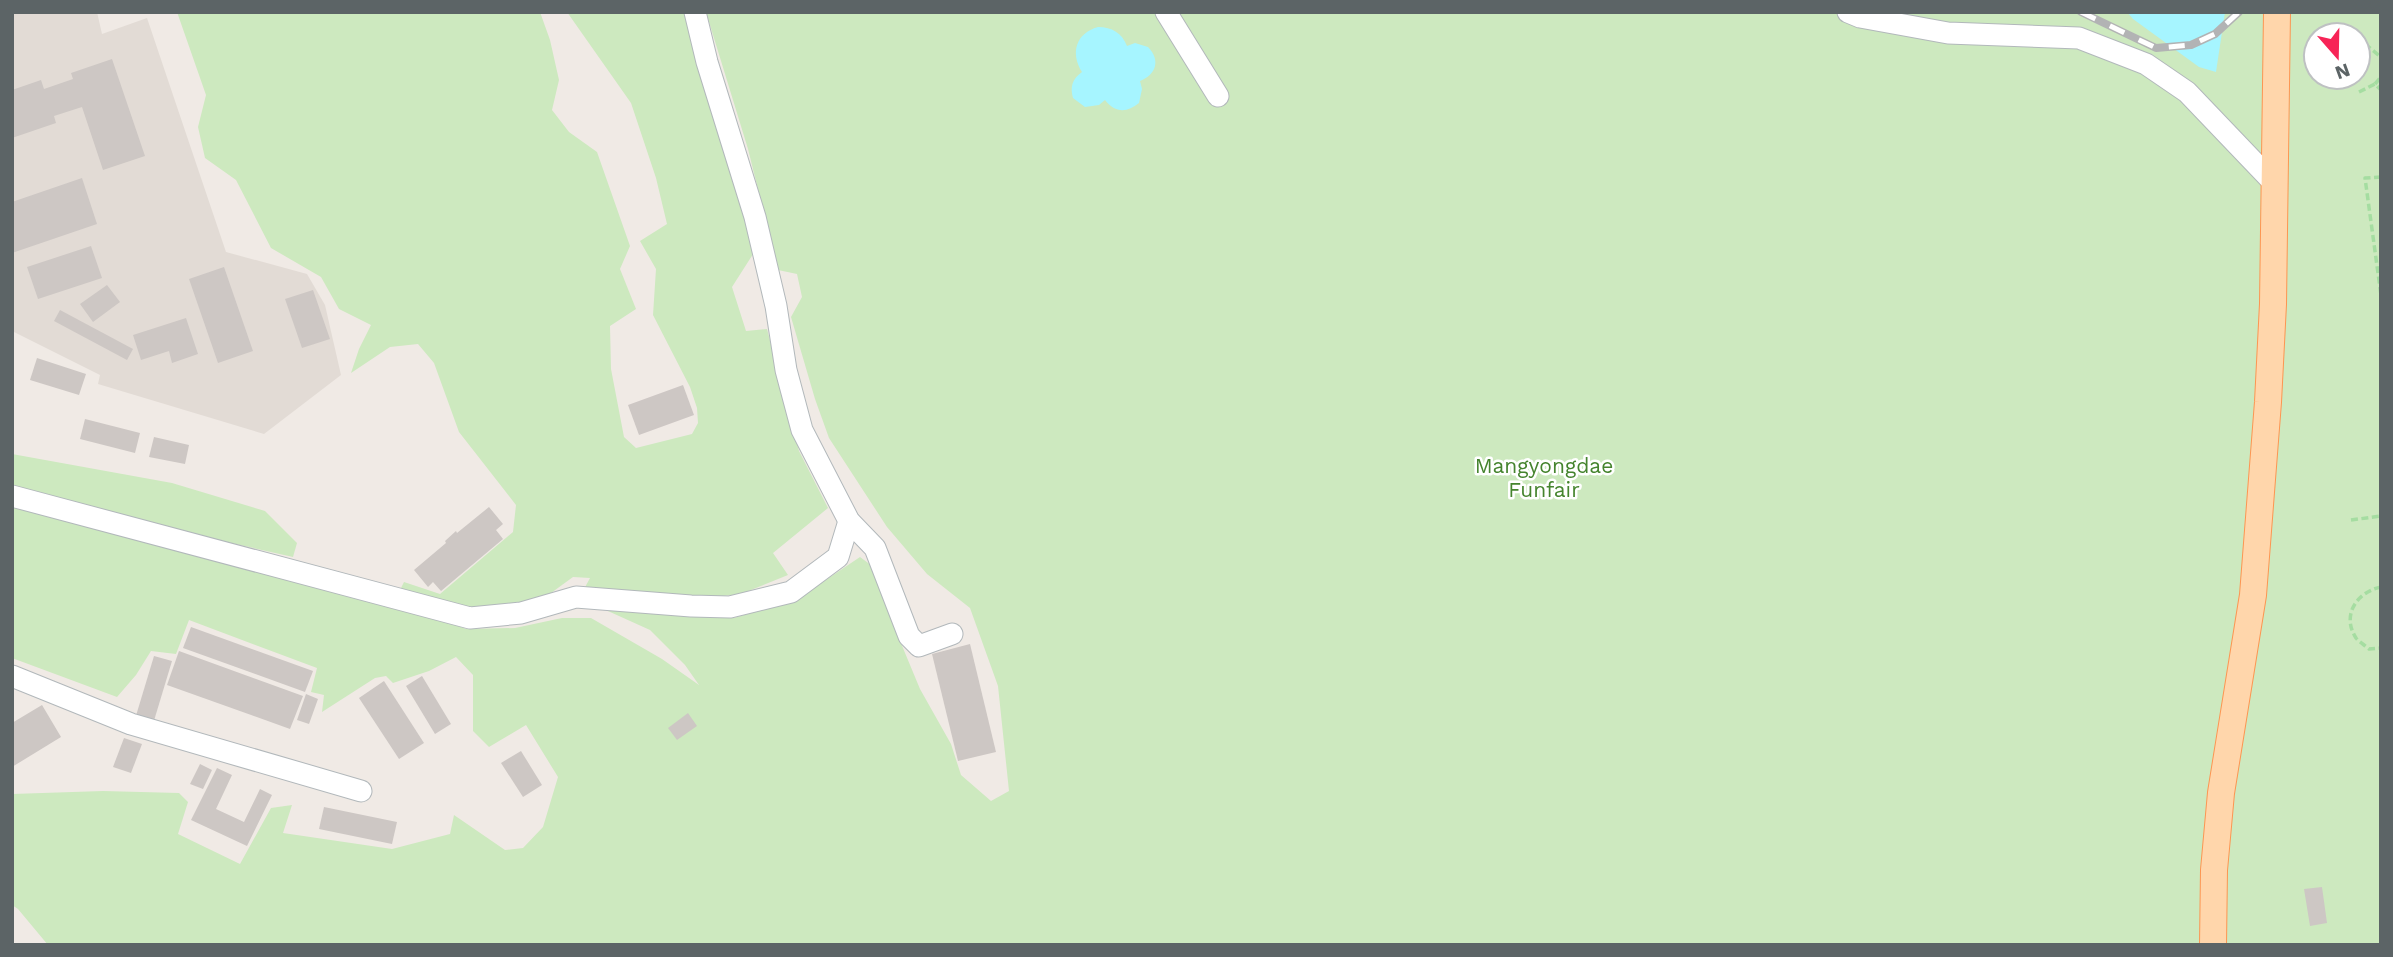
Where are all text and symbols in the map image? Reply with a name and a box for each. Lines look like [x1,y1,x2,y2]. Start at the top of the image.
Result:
north arrow [2302,21,2372,91]
text: N [2332,58,2353,85]
park label: Mangyongdae Funfair [1475,453,1613,502]

